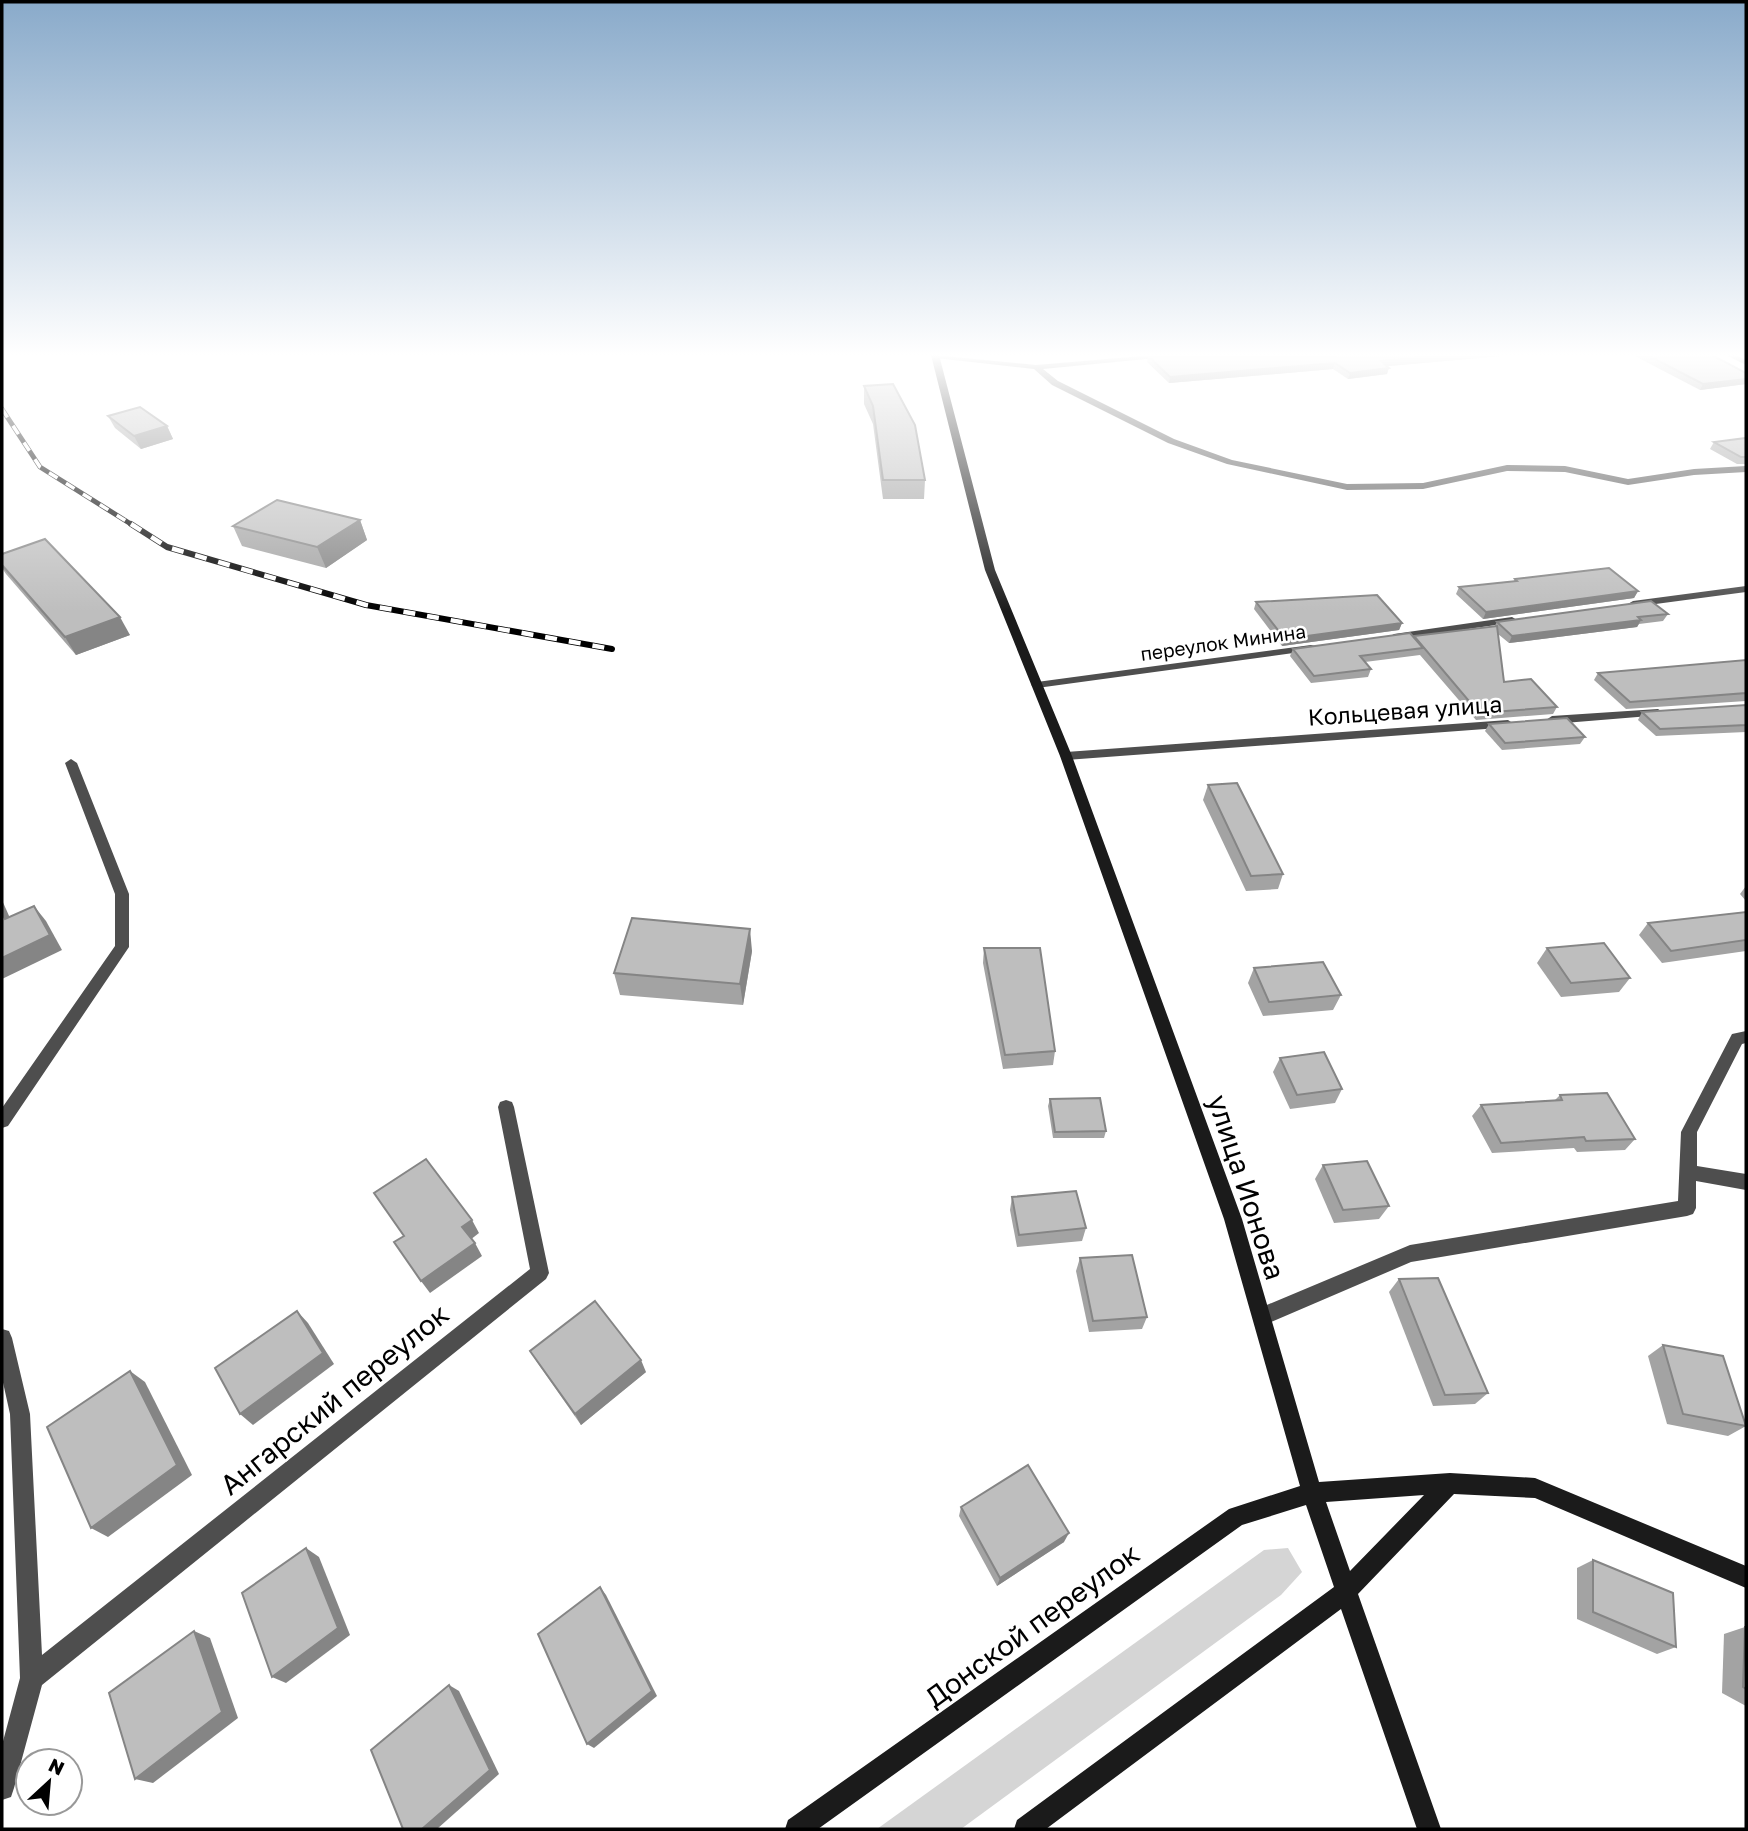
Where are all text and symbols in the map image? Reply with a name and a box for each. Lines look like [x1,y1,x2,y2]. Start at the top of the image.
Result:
street label: переулок Минина [1139,619,1307,665]
street label: Кольцевая улица [1307,689,1503,731]
street label: улица Ионова [1202,1090,1292,1284]
street label: Ангарский переулок [213,1297,455,1501]
street label: Донской переулок [919,1536,1145,1714]
north arrow [14,1747,84,1817]
text: N [45,1753,68,1780]

